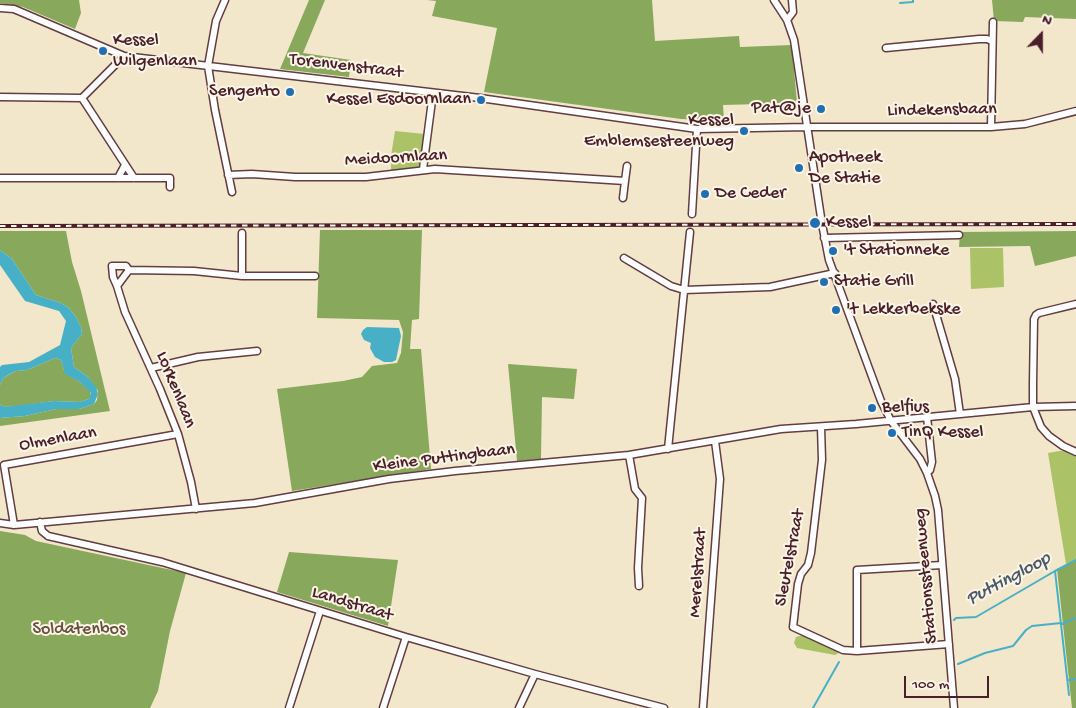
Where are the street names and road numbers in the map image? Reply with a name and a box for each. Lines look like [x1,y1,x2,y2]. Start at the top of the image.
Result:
street label: Torenvenstraat [288,49,404,85]
street label: Lindekensbaan [887,99,997,123]
street label: Meidoornlaan [344,146,448,172]
street label: Lorkenlaan [150,349,200,431]
street label: Olmenlaan [18,423,98,457]
street label: Kleine Puttingbaan [372,440,516,478]
street label: Stationssteenweg [910,507,944,645]
street label: Sleutelstraat [771,508,811,608]
street label: Merelstraat [685,528,713,618]
street label: Landstraat [309,582,395,628]

